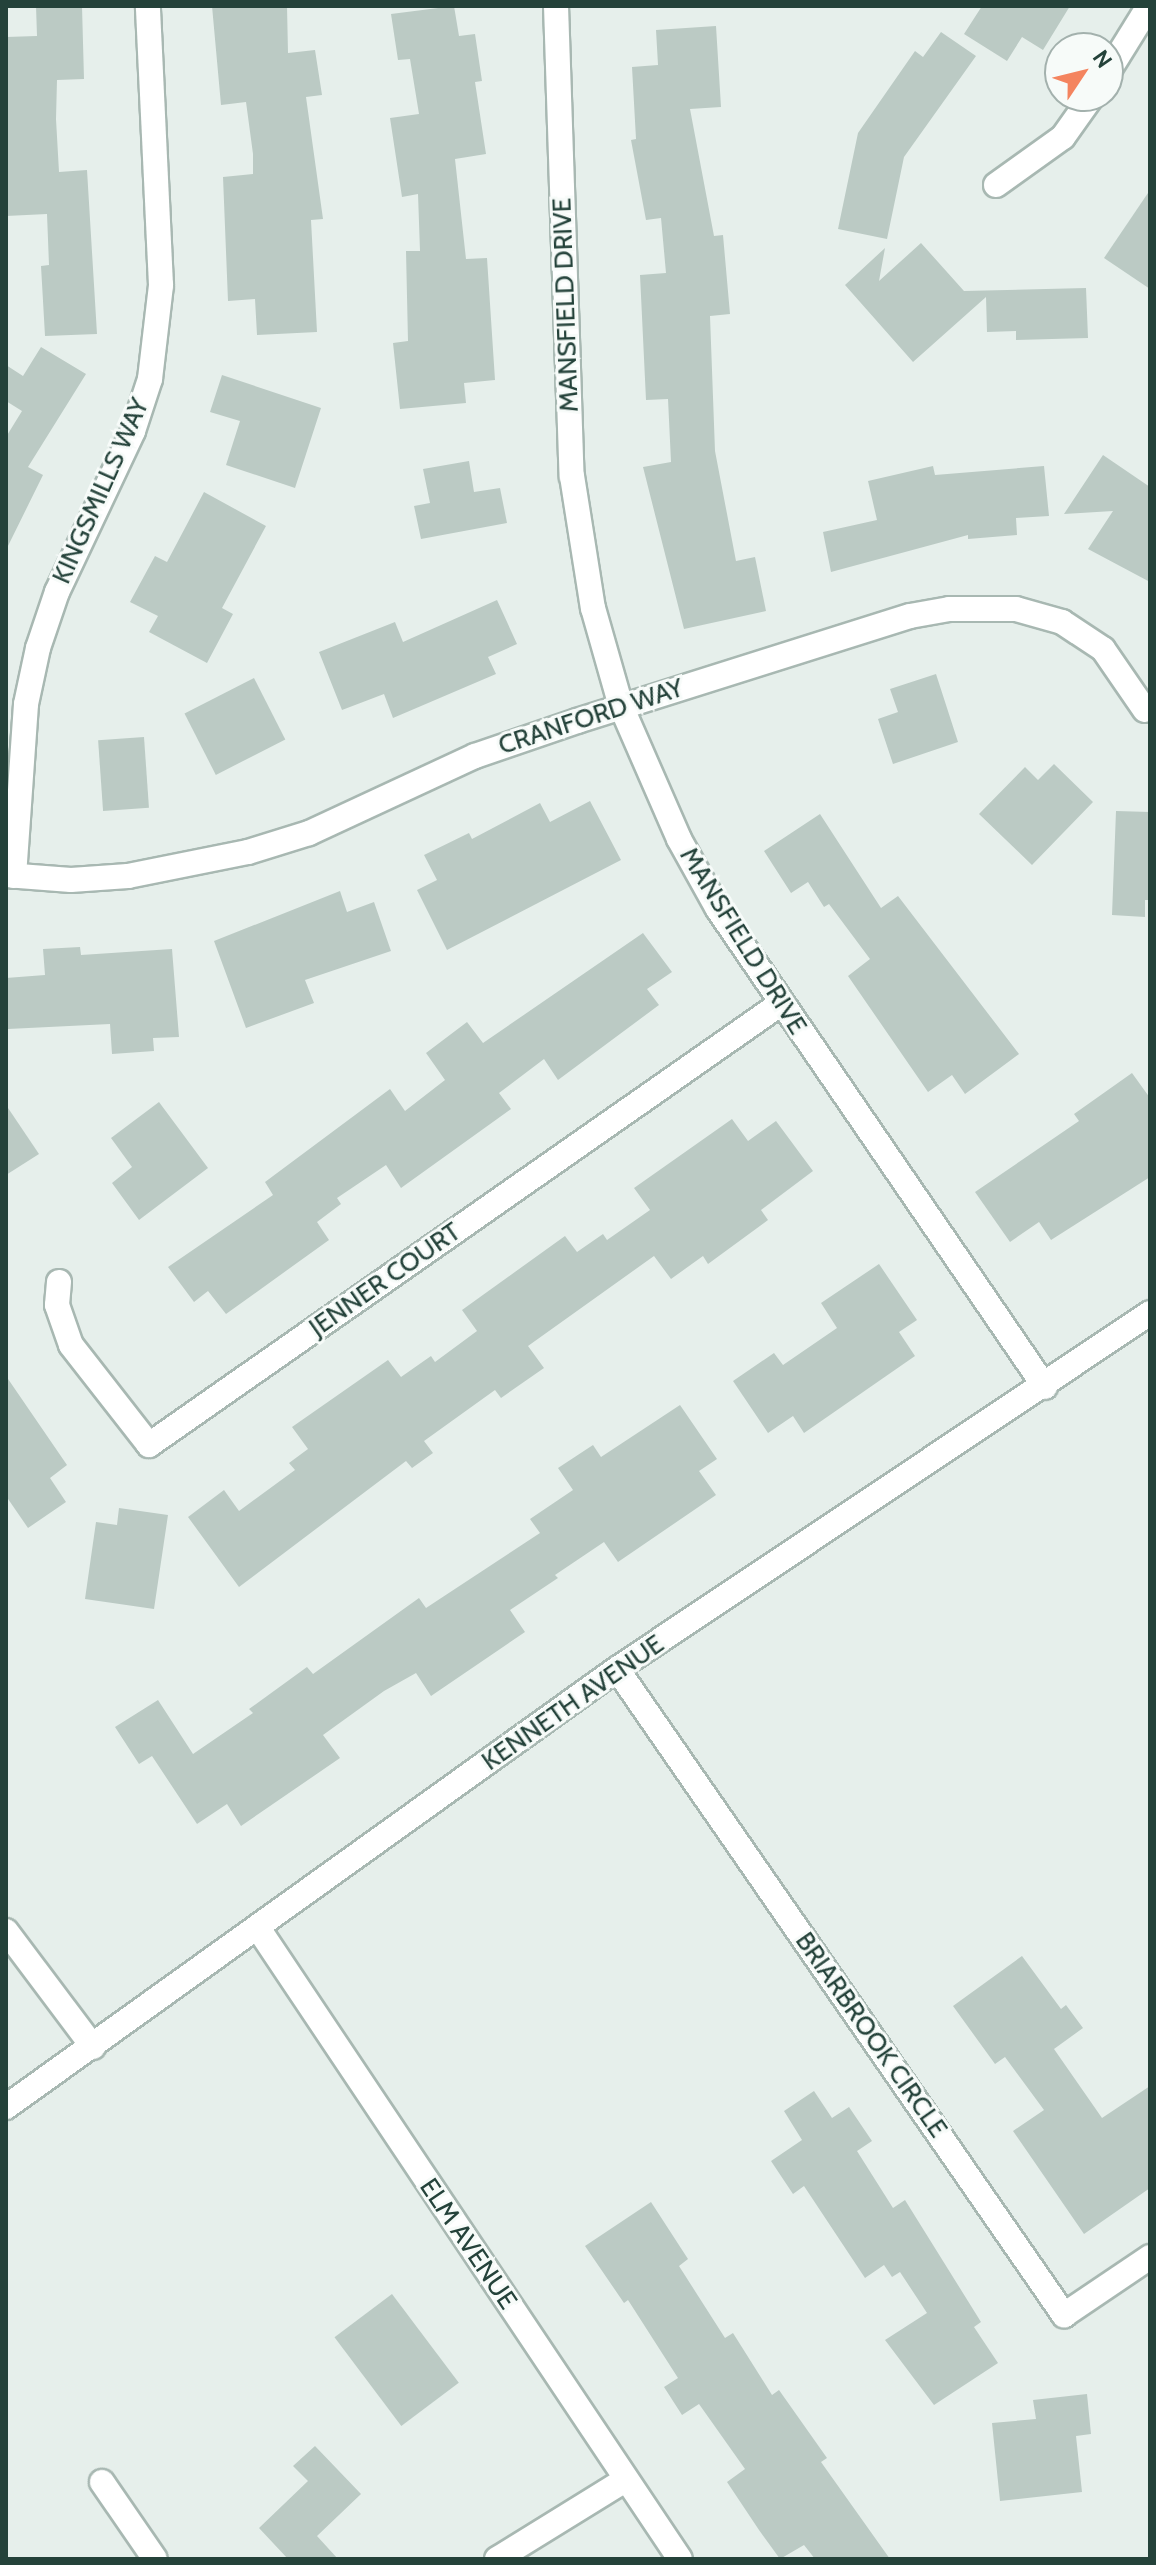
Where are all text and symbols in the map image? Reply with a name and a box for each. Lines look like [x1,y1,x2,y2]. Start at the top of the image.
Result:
north arrow [1044,32,1124,112]
text: N [1087,45,1118,73]
street label: MANSFIELD DRIVE [547,197,585,413]
street label: KINGSMILLS WAY [46,393,156,589]
street label: CRANFORD WAY [495,672,687,762]
street label: MANSFIELD DRIVE [673,842,813,1040]
street label: JENNER COURT [303,1216,467,1344]
street label: KENNETH AVENUE [476,1629,670,1777]
street label: BRIARBROOK CIRCLE [789,1926,953,2144]
street label: ELM AVENUE [413,2173,523,2315]

